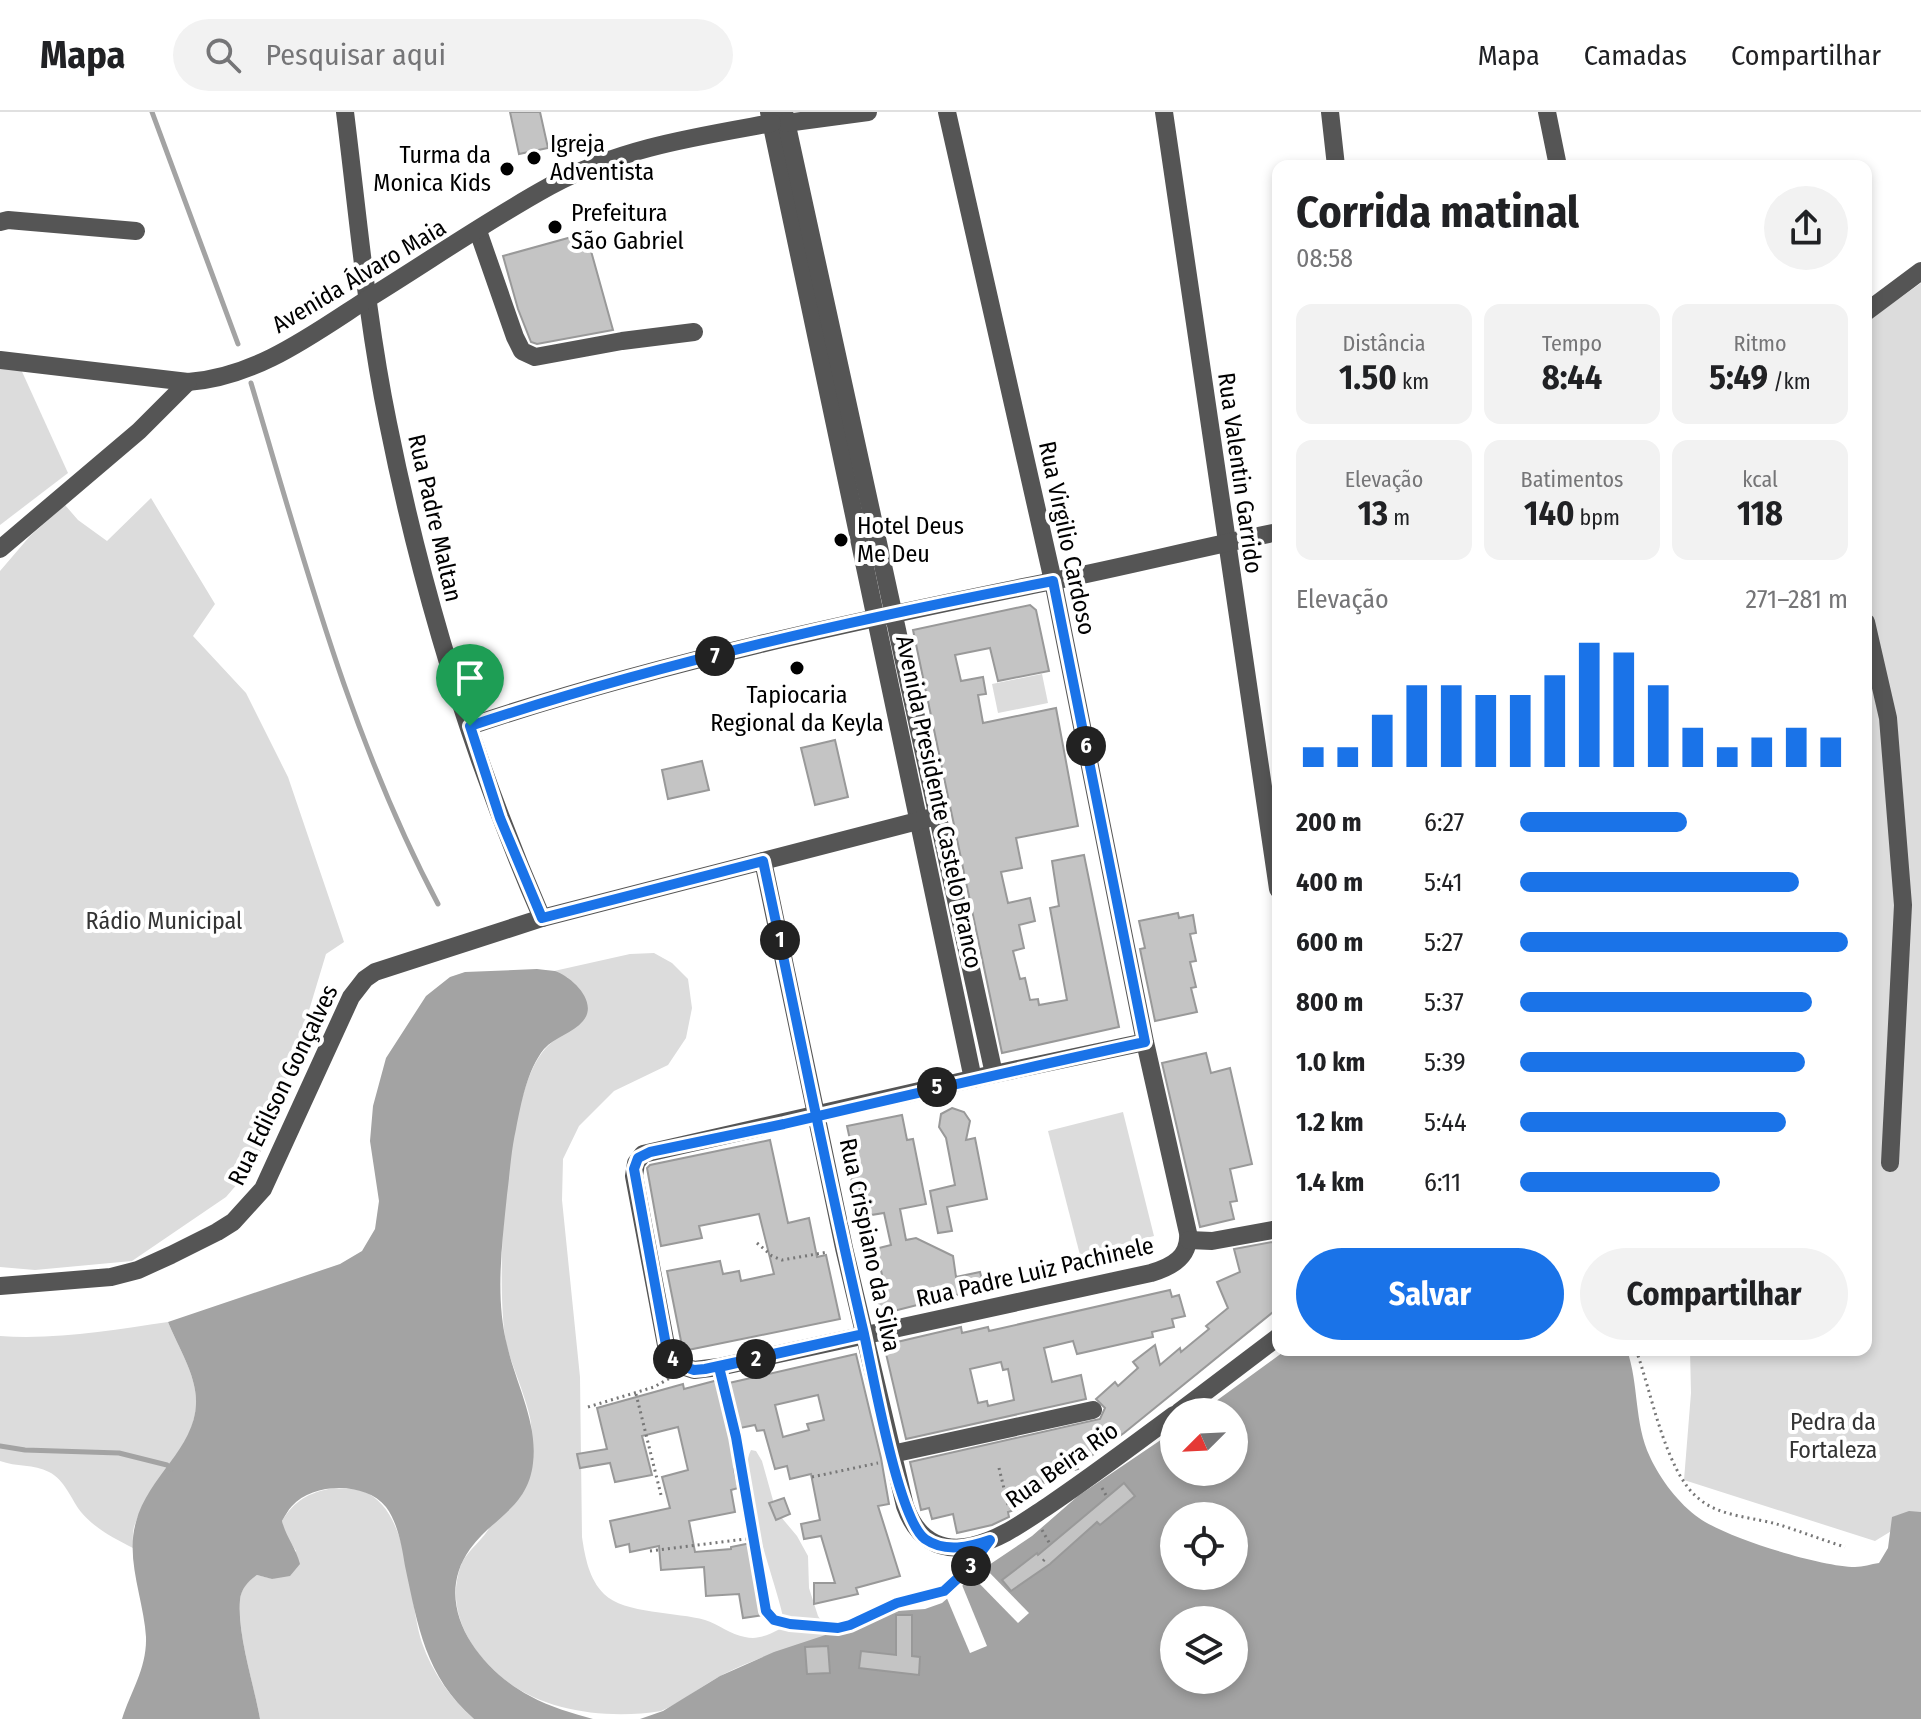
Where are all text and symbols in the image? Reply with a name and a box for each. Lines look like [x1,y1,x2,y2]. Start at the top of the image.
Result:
search box [173,19,733,91]
text: Mapa [40,32,125,78]
icon: search [201,33,245,77]
text: Pesquisar aqui [265,37,446,73]
text: Mapa [1478,39,1540,72]
text: Camadas [1584,39,1687,72]
text: Compartilhar [1731,39,1881,72]
place label: Igreja Adventista [550,130,654,186]
place label: Turma da Monica Kids [373,141,491,197]
marker: Igreja Adventista [525,149,543,167]
marker: Turma da Monica Kids [498,160,516,178]
text: Corrida matinal [1296,186,1579,239]
button: share [1764,186,1848,270]
place label: Prefeitura São Gabriel [571,199,684,255]
street label: Avenida Álvaro Maia [267,212,451,339]
marker: Prefeitura São Gabriel [546,218,564,236]
text: 08:58 [1296,243,1353,274]
text: Distância [1343,330,1425,357]
text: Tempo [1542,330,1602,357]
text: Ritmo [1733,330,1787,357]
text: 1.50 [1339,357,1397,398]
text: 8:44 [1542,357,1602,398]
text: 5:49 [1709,357,1768,398]
text: km [1397,368,1429,395]
text: /km [1768,368,1811,395]
street label: Rua Valentin Garrido [1212,371,1268,575]
street label: Rua Padre Maltan [402,431,468,605]
street label: Rua Virgilio Cardoso [1033,439,1101,637]
text: Elevação [1345,466,1423,493]
text: Batimentos [1521,466,1623,493]
text: kcal [1742,466,1778,493]
text: 13 [1358,493,1388,534]
text: 140 [1524,493,1574,534]
text: 118 [1737,493,1783,534]
text: m [1388,504,1410,531]
text: bpm [1574,504,1620,531]
place label: Hotel Deus Me Deu [857,512,964,568]
marker: Hotel Deus Me Deu [832,531,850,549]
text: Elevação [1296,584,1389,615]
text: 271–281 m [1746,584,1848,615]
street label: Avenida Presidente Castelo Branco [890,633,988,971]
pin: 7 [695,636,735,676]
text: 7 [710,642,720,669]
pin [436,644,504,726]
icon: arrive [448,656,492,700]
marker: Tapiocaria Regional da Keyla [788,659,806,677]
place label: Tapiocaria Regional da Keyla [710,681,884,737]
pin: 6 [1066,726,1106,766]
text: 6 [1080,732,1092,759]
text: 200 m [1296,807,1362,838]
text: 6:27 [1424,807,1464,838]
text: 400 m [1296,867,1363,898]
text: 5:41 [1424,867,1463,898]
park label: Rádio Municipal [86,907,242,935]
pin: 1 [760,920,800,960]
text: 1 [775,926,785,953]
text: 600 m [1296,927,1363,958]
text: 5:27 [1424,927,1463,958]
street label: Rua Edilson Gonçalves [222,980,344,1190]
text: 800 m [1296,987,1363,1018]
text: 5:37 [1424,987,1464,1018]
text: 1.0 km [1296,1047,1365,1078]
text: 5:39 [1424,1047,1466,1078]
pin: 5 [917,1067,957,1107]
text: 5 [932,1073,942,1100]
text: 1.2 km [1296,1107,1363,1138]
text: 5:44 [1424,1107,1466,1138]
street label: Rua Crispiano da Silva [834,1136,906,1354]
text: 1.4 km [1296,1167,1364,1198]
text: 6:11 [1424,1167,1461,1198]
street label: Rua Padre Luiz Pachinele [914,1231,1156,1313]
button: Salvar [1296,1248,1564,1340]
button: Compartilhar [1580,1248,1848,1340]
pin: 4 [653,1339,693,1379]
pin: 2 [736,1339,776,1379]
text: 4 [667,1345,679,1372]
text: 2 [751,1345,761,1372]
north arrow [1160,1398,1248,1486]
map controls [1160,1398,1248,1694]
park label: Pedra da Fortaleza [1789,1408,1877,1464]
street label: Rua Beira Rio [1000,1416,1124,1514]
button: locate [1160,1502,1248,1590]
pin: 3 [951,1546,991,1586]
text: 3 [966,1552,976,1579]
button: layers [1160,1606,1248,1694]

